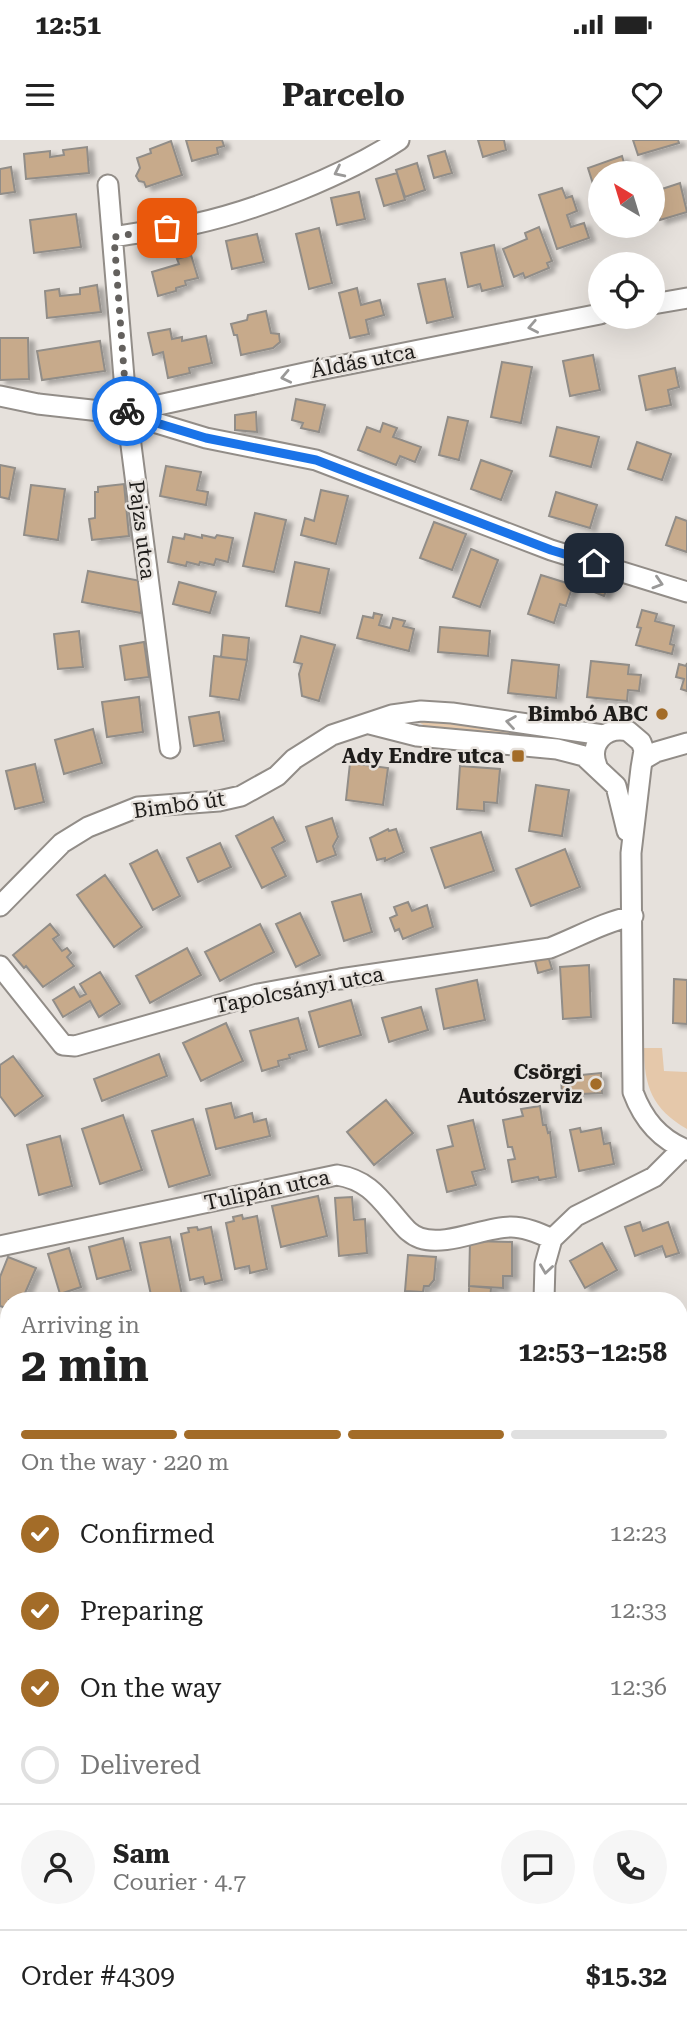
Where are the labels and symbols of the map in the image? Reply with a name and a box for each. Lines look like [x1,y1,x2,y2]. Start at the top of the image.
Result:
north arrow [588,161,665,238]
one-way arrow [334,163,346,177]
pin [137,198,197,258]
one-way arrow [527,318,539,333]
street label: Áldás utca [309,338,418,383]
one-way arrow [280,368,292,383]
courier [92,376,162,446]
street label: Pajzs utca [124,479,160,582]
pin [564,533,624,593]
one-way arrow [652,575,664,589]
place label: Bimbó ABC [528,702,648,726]
marker: Bimbó ABC [654,706,670,722]
one-way arrow [505,715,517,730]
place label: Ady Endre utca [342,744,505,768]
marker: Ady Endre utca [510,748,526,764]
street label: Bimbó út [132,787,227,823]
street label: Tapolcsányi utca [212,962,386,1018]
place label: Csörgi Autószerviz [458,1060,582,1108]
marker: Csörgi Autószerviz [588,1076,604,1092]
street label: Tulipán utca [202,1165,333,1215]
one-way arrow [538,1263,553,1275]

